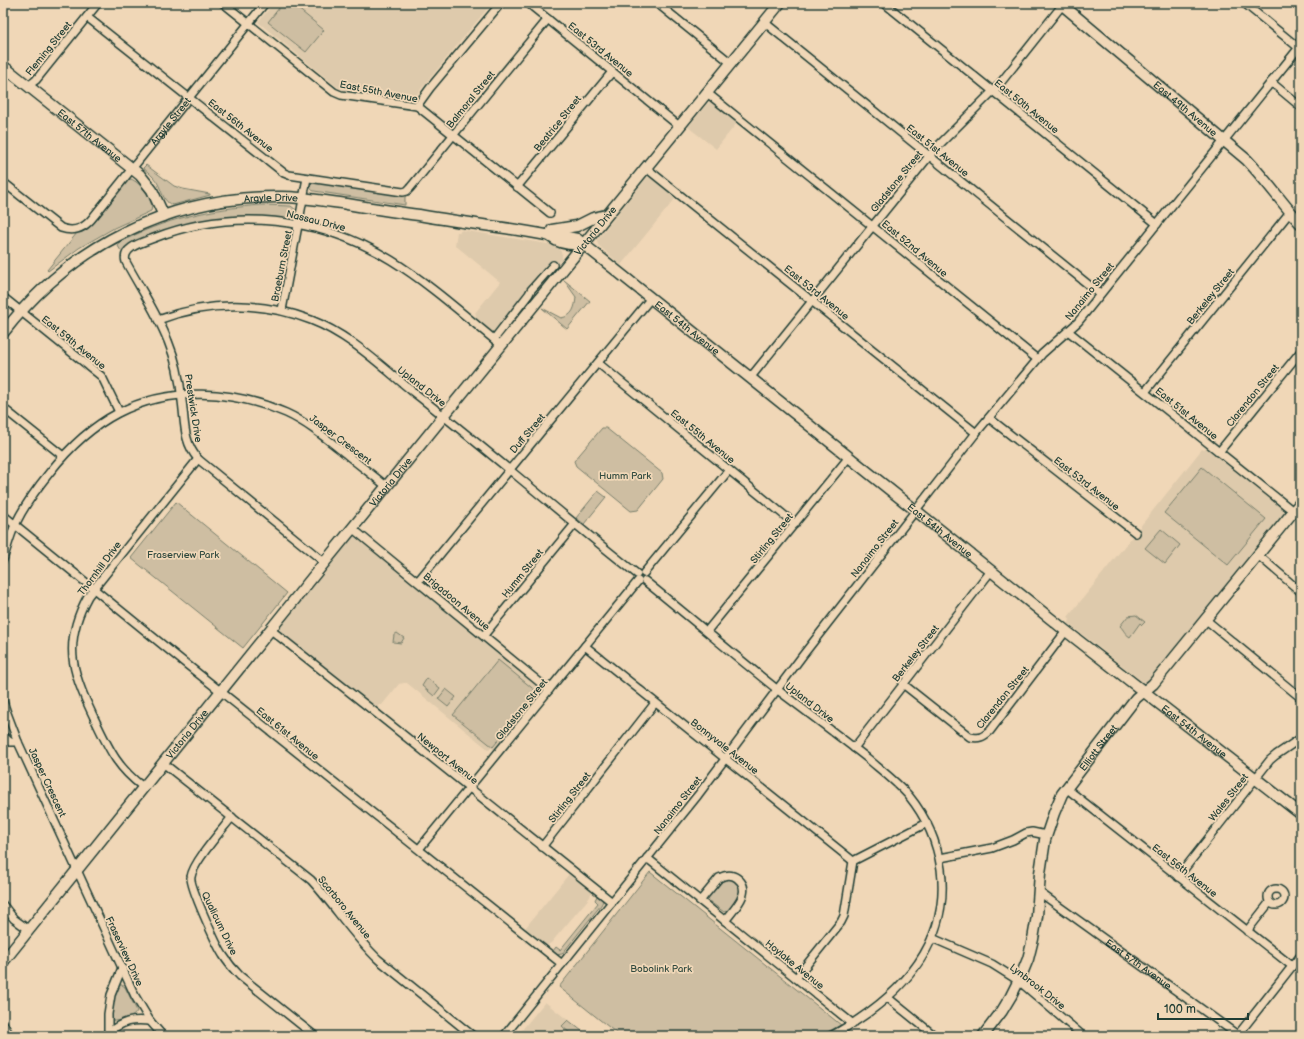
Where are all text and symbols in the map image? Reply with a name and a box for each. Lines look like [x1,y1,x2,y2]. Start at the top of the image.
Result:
street label: Fleming Street [23,19,74,78]
street label: East 53rd Avenue [565,20,635,80]
street label: Balmoral Street [444,69,497,131]
street label: East 50th Avenue [992,77,1061,136]
street label: East 55th Avenue [339,79,419,105]
street label: East 49th Avenue [1151,79,1219,140]
street label: Beatrice Street [532,93,584,154]
street label: Argyle Street [148,95,194,148]
street label: East 56th Avenue [205,97,276,155]
street label: East 57th Avenue [55,107,124,165]
street label: East 51st Avenue [904,122,971,180]
street label: Gladstone Street [868,148,925,215]
street label: Argyle Drive [243,192,298,206]
street label: Victoria Drive [572,204,619,258]
street label: Nassau Drive [285,208,347,234]
street label: East 52nd Avenue [879,218,950,280]
street label: Braeburn Street [269,230,295,303]
street label: Nanaimo Street [1063,260,1117,323]
street label: East 53rd Avenue [781,263,851,323]
street label: Berkeley Street [1184,266,1237,327]
street label: East 54th Avenue [652,299,722,358]
street label: East 59th Avenue [39,313,108,372]
street label: Clarendon Street [1224,362,1282,429]
street label: Upland Drive [395,364,448,410]
street label: Prestwick Drive [182,373,204,443]
street label: East 51st Avenue [1153,385,1220,443]
street label: East 55th Avenue [668,407,737,466]
street label: Duff Street [508,411,548,456]
street label: Jasper Crescent [307,412,374,467]
street label: East 53rd Avenue [1051,454,1122,513]
street label: Victoria Drive [367,455,415,509]
park label: Humm Park [599,470,651,482]
street label: East 54th Avenue [905,501,975,561]
street label: Stirling Street [748,511,796,566]
street label: Nanaimo Street [848,517,901,580]
street label: Thornhill Drive [76,539,124,598]
street label: Humm Street [499,547,546,600]
park label: Fraserview Park [147,549,219,561]
street label: Brigadoon Avenue [421,570,492,633]
street label: Berkeley Street [890,623,942,684]
street label: Clarendon Street [974,664,1032,731]
street label: Gladstone Street [493,676,550,743]
street label: Upland Drive [783,680,836,726]
street label: East 54th Avenue [1159,703,1229,761]
street label: East 61st Avenue [254,705,321,763]
street label: Victoria Drive [164,707,211,762]
street label: Bonnyvale Avenue [688,716,761,777]
street label: Elliott Street [1077,723,1120,774]
street label: Newport Avenue [415,731,480,787]
street label: Jasper Crescent [26,746,68,819]
street label: Stirling Street [546,770,593,825]
street label: Wales Street [1206,771,1251,824]
street label: Nanaimo Street [651,774,704,837]
street label: East 56th Avenue [1149,842,1220,900]
street label: Scarboro Avenue [315,874,373,941]
street label: Qualicum Drive [199,890,240,957]
street label: Fraserview Drive [103,915,146,988]
street label: Hoylake Avenue [763,937,826,992]
street label: East 57th Avenue [1103,937,1174,993]
street label: Lynbrook Drive [1007,961,1068,1012]
park label: Bobolink Park [630,963,692,975]
scale bar [1158,995,1248,1021]
text: 100 m [1164,1002,1196,1017]

